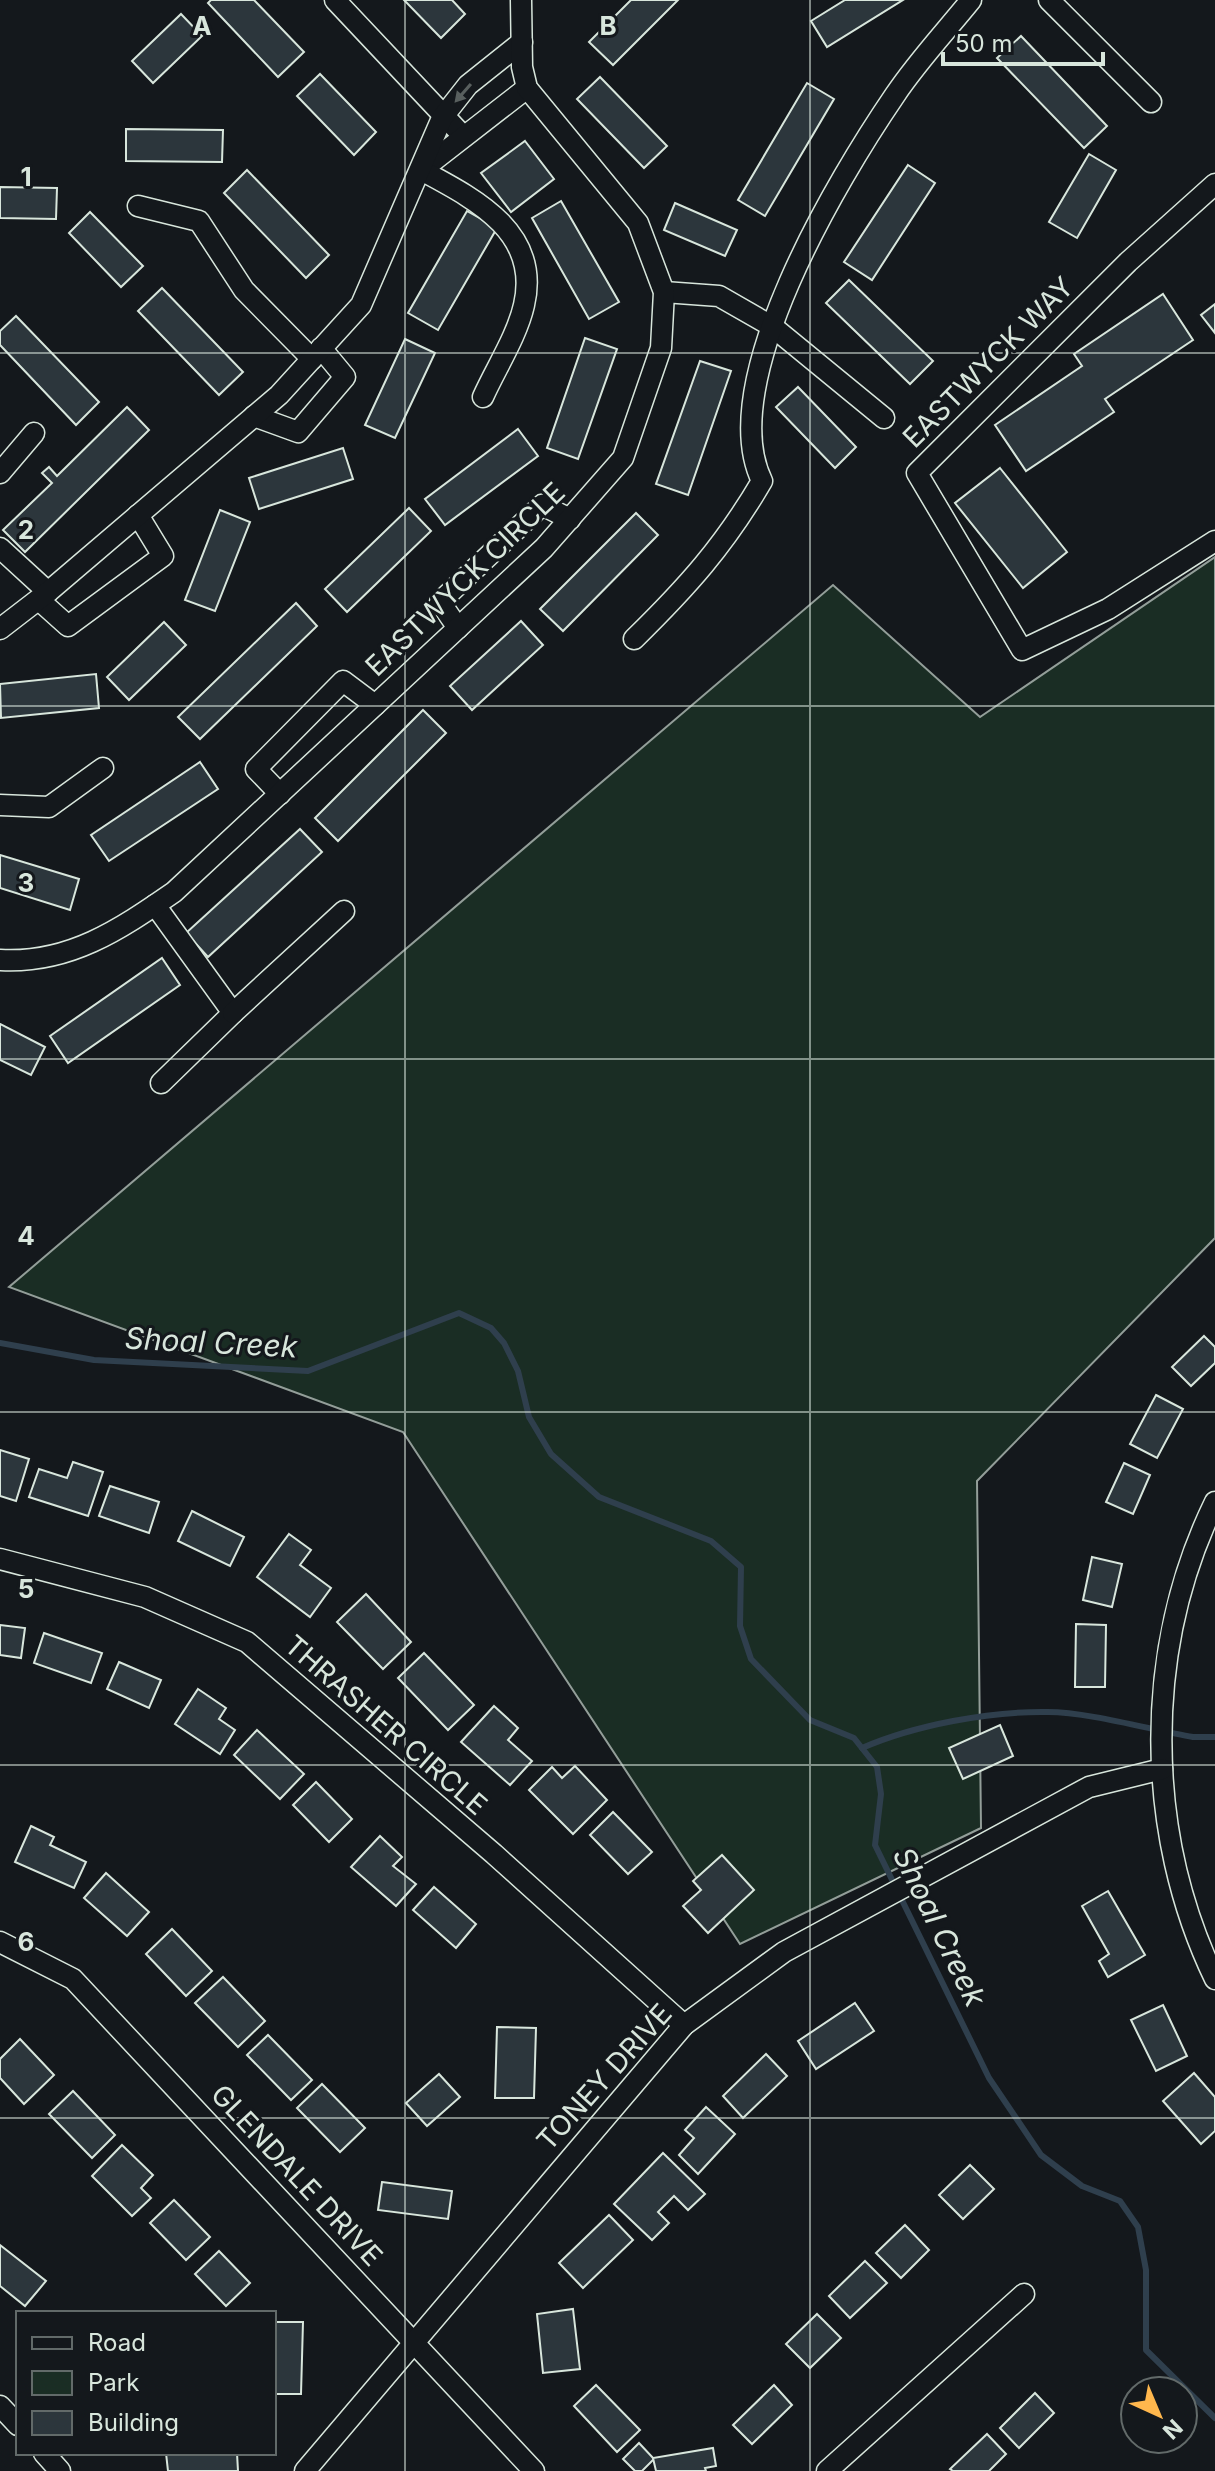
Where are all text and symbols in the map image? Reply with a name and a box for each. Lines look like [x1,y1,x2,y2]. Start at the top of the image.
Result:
text: A [192,10,212,41]
text: B [599,10,617,41]
scale bar [943,16,1103,66]
text: 50 m [955,29,1013,58]
one-way arrow [455,82,472,102]
text: 1 [20,161,32,192]
street label: EASTWYCK WAY [896,270,1080,454]
street label: EASTWYCK CIRCLE [358,475,572,683]
text: 2 [18,514,34,545]
text: 3 [18,867,34,898]
text: 4 [17,1220,35,1251]
water label: Shoal Creek [124,1320,299,1365]
text: 5 [18,1573,34,1604]
street label: THRASHER CIRCLE [278,1628,494,1822]
water label: Shoal Creek [886,1841,994,2013]
text: 6 [18,1926,34,1957]
street label: TONEY DRIVE [529,1997,679,2157]
street label: GLENDALE DRIVE [204,2077,390,2273]
legend [16,2311,276,2455]
text: Road [88,2328,146,2357]
text: Park [88,2368,139,2397]
north arrow [1119,2375,1199,2455]
text: Building [88,2408,179,2437]
text: N [1158,2414,1188,2445]

